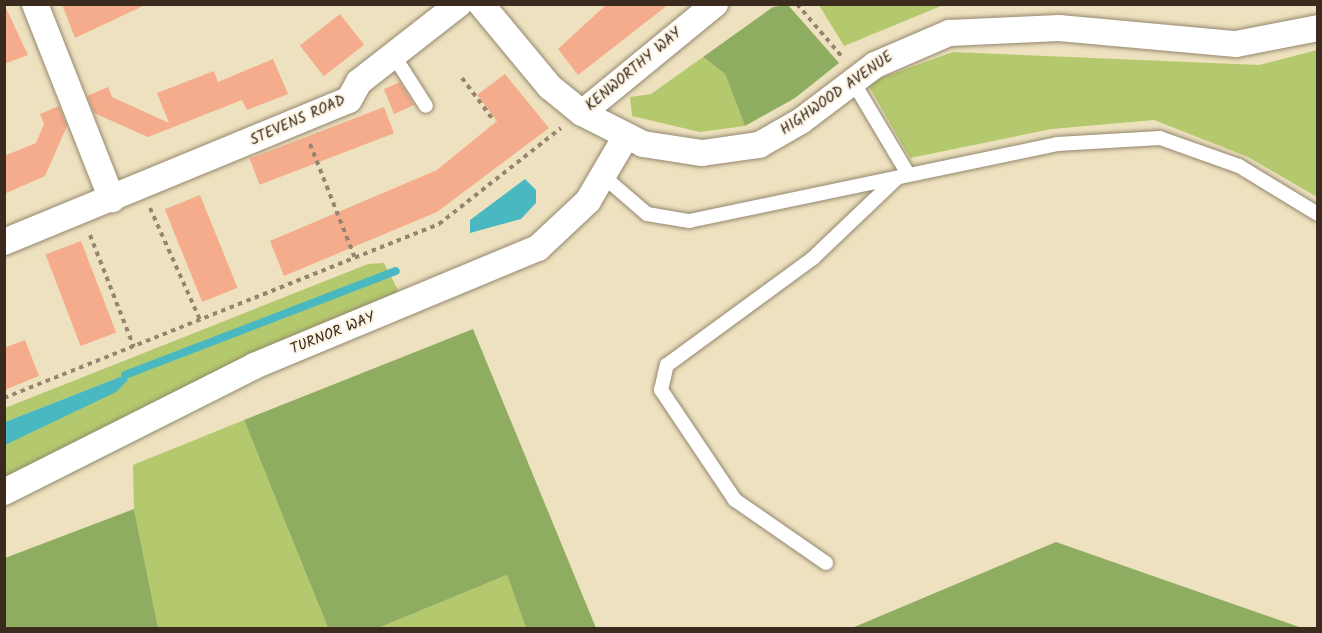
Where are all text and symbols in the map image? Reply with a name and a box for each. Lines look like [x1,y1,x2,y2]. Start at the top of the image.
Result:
street label: KENWORTHY WAY [582,25,686,115]
street label: HIGHWOOD AVENUE [777,48,897,140]
street label: STEVENS ROAD [248,92,348,150]
street label: TURNOR WAY [288,309,378,359]

